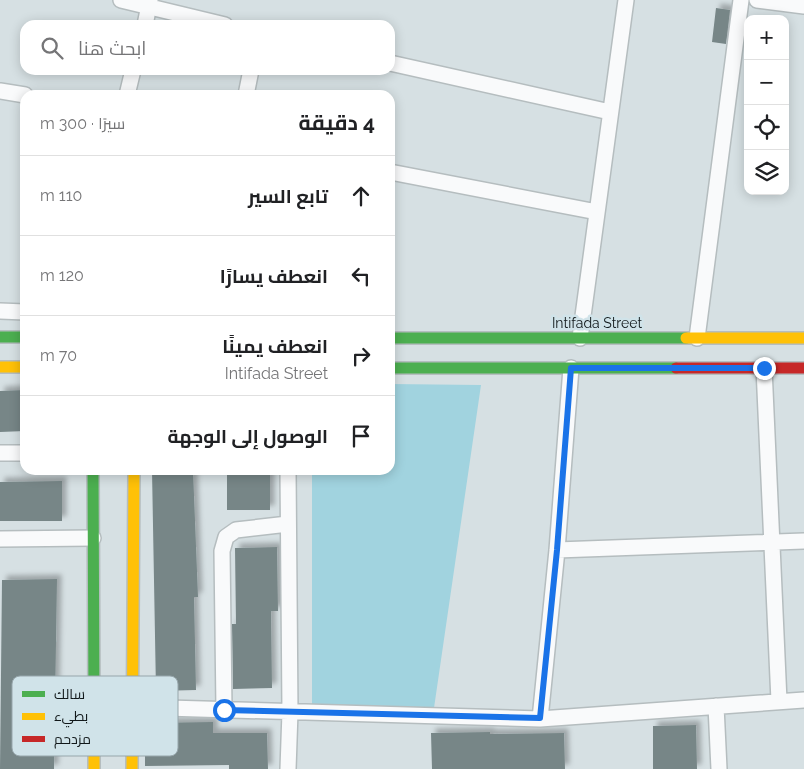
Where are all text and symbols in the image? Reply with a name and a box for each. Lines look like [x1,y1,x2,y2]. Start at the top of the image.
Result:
map controls [744,15,789,195]
button: + [744,15,789,60]
search box [20,20,395,75]
icon: search [38,34,66,62]
text: ابحث هنا [78,37,146,59]
button: − [744,60,789,105]
button: locate [744,105,789,150]
text: 4 دقيقة [299,110,375,135]
text: سيرًا · 300 m [40,114,125,133]
button: layers [744,150,789,195]
icon: ahead [347,182,375,210]
text: تابع السير [248,185,328,207]
text: 110 m [40,186,82,205]
icon: left [347,262,375,290]
text: انعطف يسارًا [220,265,328,287]
text: 120 m [40,266,84,285]
street label: Intifada Street [552,315,642,331]
text: انعطف يمينًا [222,335,328,357]
icon: right [347,342,375,370]
text: 70 m [40,346,77,365]
route end [753,357,776,380]
text: Intifada Street [225,364,328,383]
icon: arrive [347,422,375,450]
text: الوصول إلى الوجهة [168,425,328,447]
legend [12,676,178,756]
text: سالك [54,686,85,702]
route start [213,699,236,722]
text: بطيء [54,708,88,728]
text: مزدحم [54,731,91,749]

